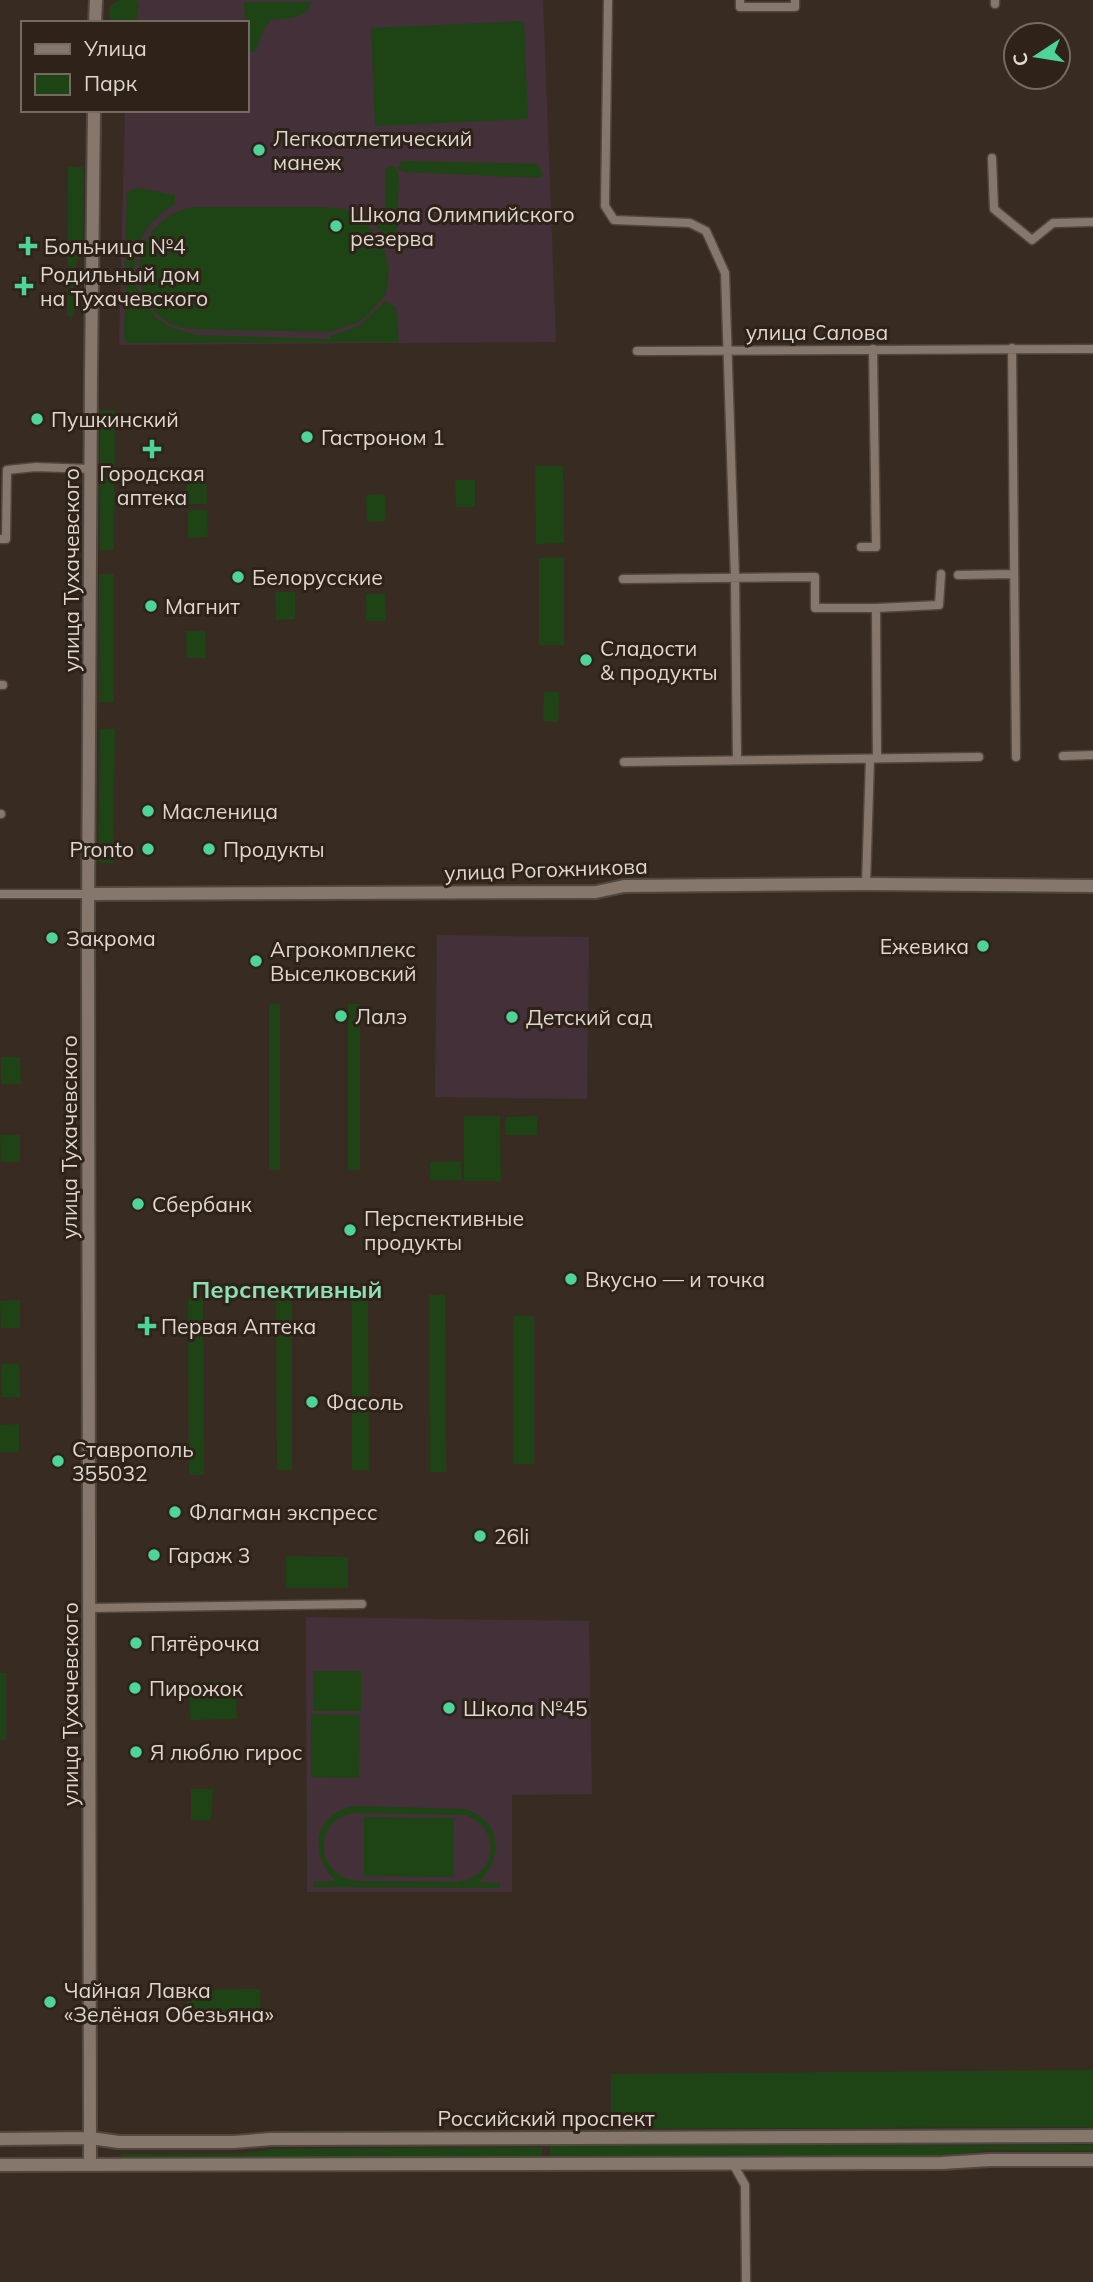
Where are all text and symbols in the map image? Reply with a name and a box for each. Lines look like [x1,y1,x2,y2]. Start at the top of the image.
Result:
legend [21,21,248,112]
north arrow [1002,21,1072,91]
text: Улица [83,35,147,61]
text: С [1007,51,1033,68]
text: Парк [84,70,138,96]
place label: Легкоатлетический манеж [273,125,472,175]
marker: Легкоатлетический манеж [251,142,267,158]
place label: Школа Олимпийского резерва [350,201,575,251]
marker: Школа Олимпийского резерва [328,218,344,234]
place label: Больница №4 [44,233,186,259]
marker: Больница №4 [18,236,38,256]
place label: Родильный дом на Тухачевского [40,261,208,311]
marker: Родильный дом на Тухачевского [14,276,34,296]
street label: улица Салова [746,319,888,345]
place label: Пушкинский [51,406,179,432]
marker: Пушкинский [29,411,45,427]
place label: Гастроном 1 [321,424,445,450]
marker: Гастроном 1 [299,429,315,445]
marker: Городская аптека [144,441,160,457]
place label: Городская аптека [99,460,205,510]
street label: улица Тухачевского [58,468,84,672]
place label: Белорусские [252,564,383,590]
marker: Белорусские [230,569,246,585]
place label: Магнит [165,593,240,619]
marker: Магнит [143,598,159,614]
place label: Сладости & продукты [600,635,718,685]
marker: Сладости & продукты [578,652,594,668]
place label: Масленица [162,798,278,824]
marker: Масленица [140,803,156,819]
place label: Pronto [70,836,134,862]
place label: Продукты [223,836,325,862]
marker: Pronto [140,841,156,857]
marker: Продукты [201,841,217,857]
street label: улица Рогожникова [444,852,648,886]
place label: Закрома [66,925,156,951]
marker: Закрома [44,930,60,946]
place label: Ежевика [880,933,969,959]
place label: Агрокомплекс Выселковский [270,936,417,986]
marker: Ежевика [975,938,991,954]
marker: Агрокомплекс Выселковский [248,953,264,969]
place label: Лалэ [355,1003,407,1029]
place label: Детский сад [526,1004,653,1030]
marker: Лалэ [333,1008,349,1024]
marker: Детский сад [504,1009,520,1025]
street label: улица Тухачевского [56,1035,82,1239]
place label: Сбербанк [152,1191,253,1217]
marker: Сбербанк [130,1196,146,1212]
place label: Перспективные продукты [364,1205,524,1255]
marker: Перспективные продукты [342,1222,358,1238]
place label: Вкусно — и точка [585,1266,765,1292]
marker: Вкусно — и точка [563,1271,579,1287]
district label: Перспективный [192,1274,382,1304]
place label: Первая Аптека [161,1313,316,1339]
marker: Первая Аптека [139,1318,155,1334]
place label: Фасоль [326,1389,404,1415]
marker: Фасоль [304,1394,320,1410]
place label: Ставрополь 355032 [72,1436,194,1486]
marker: Ставрополь 355032 [50,1453,66,1469]
place label: Флагман экспресс [189,1499,378,1525]
marker: Флагман экспресс [167,1504,183,1520]
place label: 26li [494,1523,529,1549]
marker: 26li [472,1528,488,1544]
place label: Гараж 3 [168,1542,250,1568]
marker: Гараж 3 [146,1547,162,1563]
street label: улица Тухачевского [57,1602,83,1806]
place label: Пятёрочка [150,1630,260,1656]
marker: Пятёрочка [128,1635,144,1651]
place label: Пирожок [149,1675,244,1701]
marker: Пирожок [127,1680,143,1696]
place label: Школа №45 [463,1695,588,1721]
marker: Школа №45 [441,1700,457,1716]
place label: Я люблю гирос [150,1739,303,1765]
marker: Я люблю гирос [128,1744,144,1760]
place label: Чайная Лавка «Зелёная Обезьяна» [64,1977,274,2027]
marker: Чайная Лавка «Зелёная Обезьяна» [42,1994,58,2010]
street label: Российский проспект [437,2105,655,2131]

